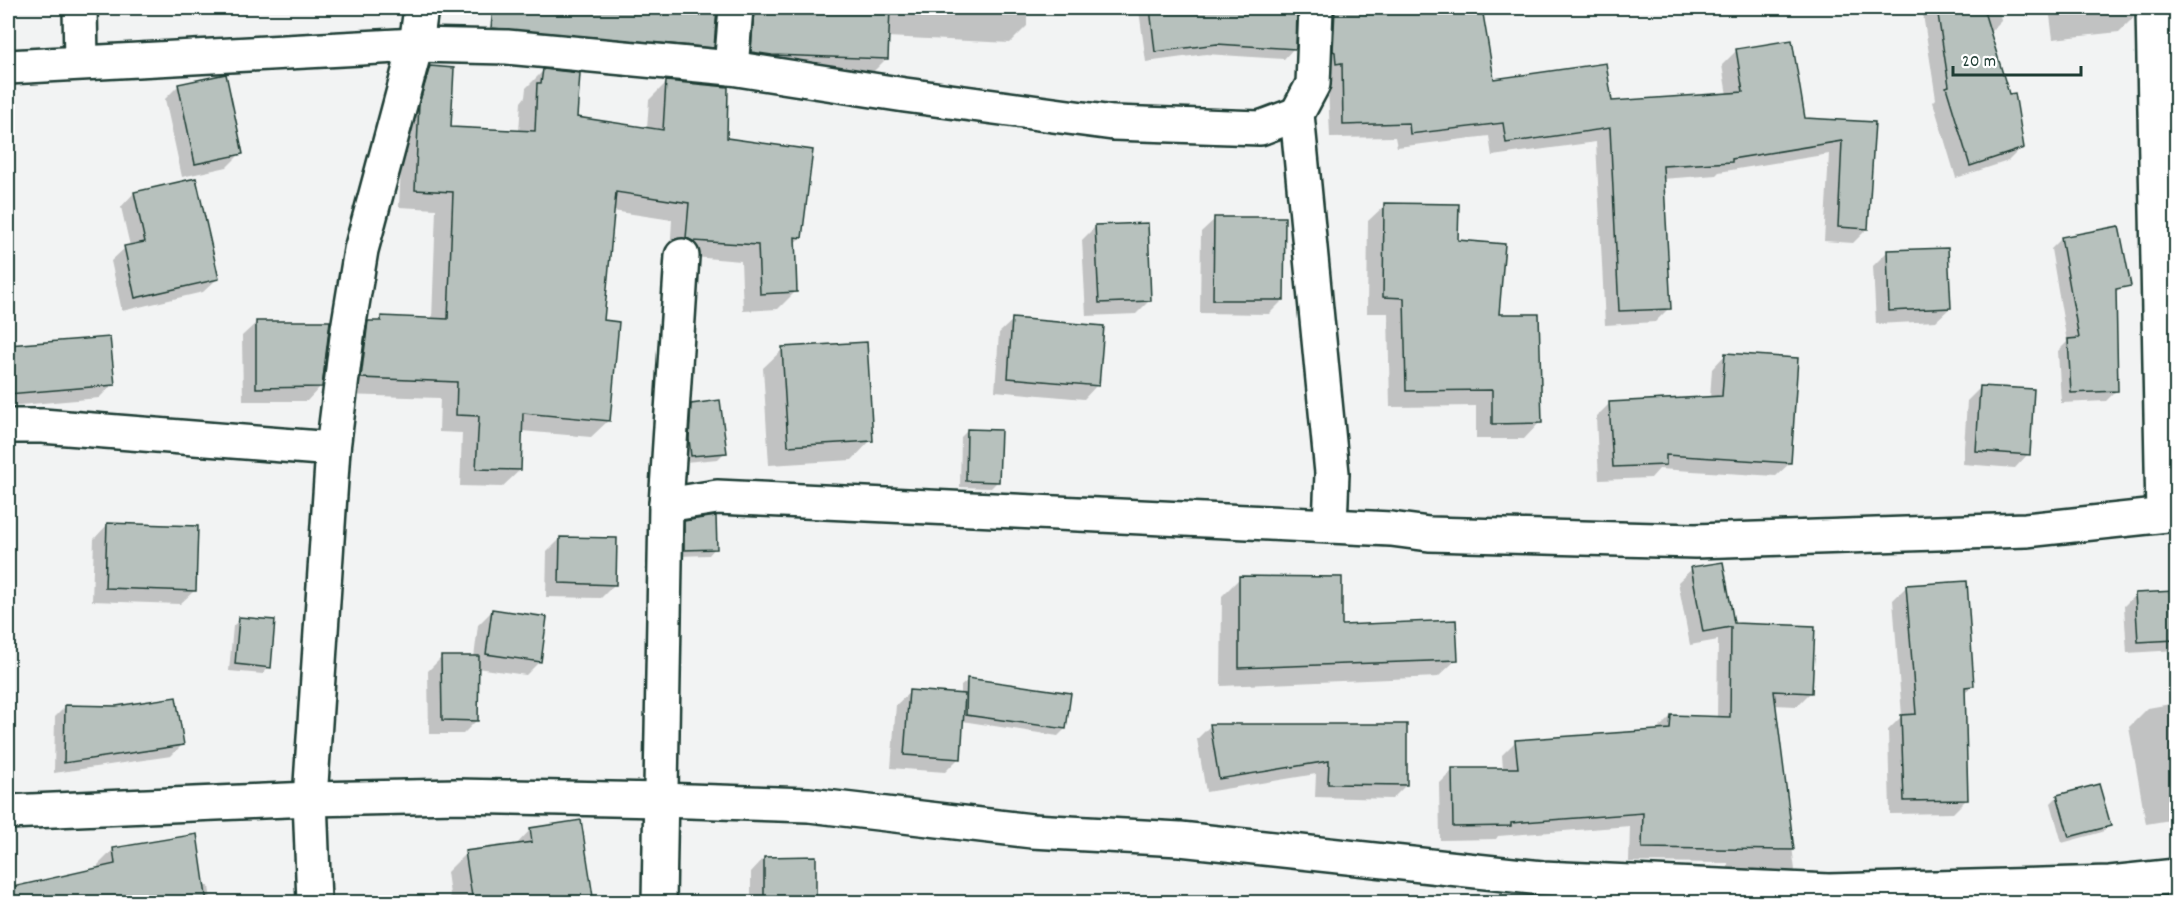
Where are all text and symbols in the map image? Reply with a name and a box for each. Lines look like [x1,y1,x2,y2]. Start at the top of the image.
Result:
scale bar [1953,39,2080,77]
text: 20 m [1962,50,1996,75]

